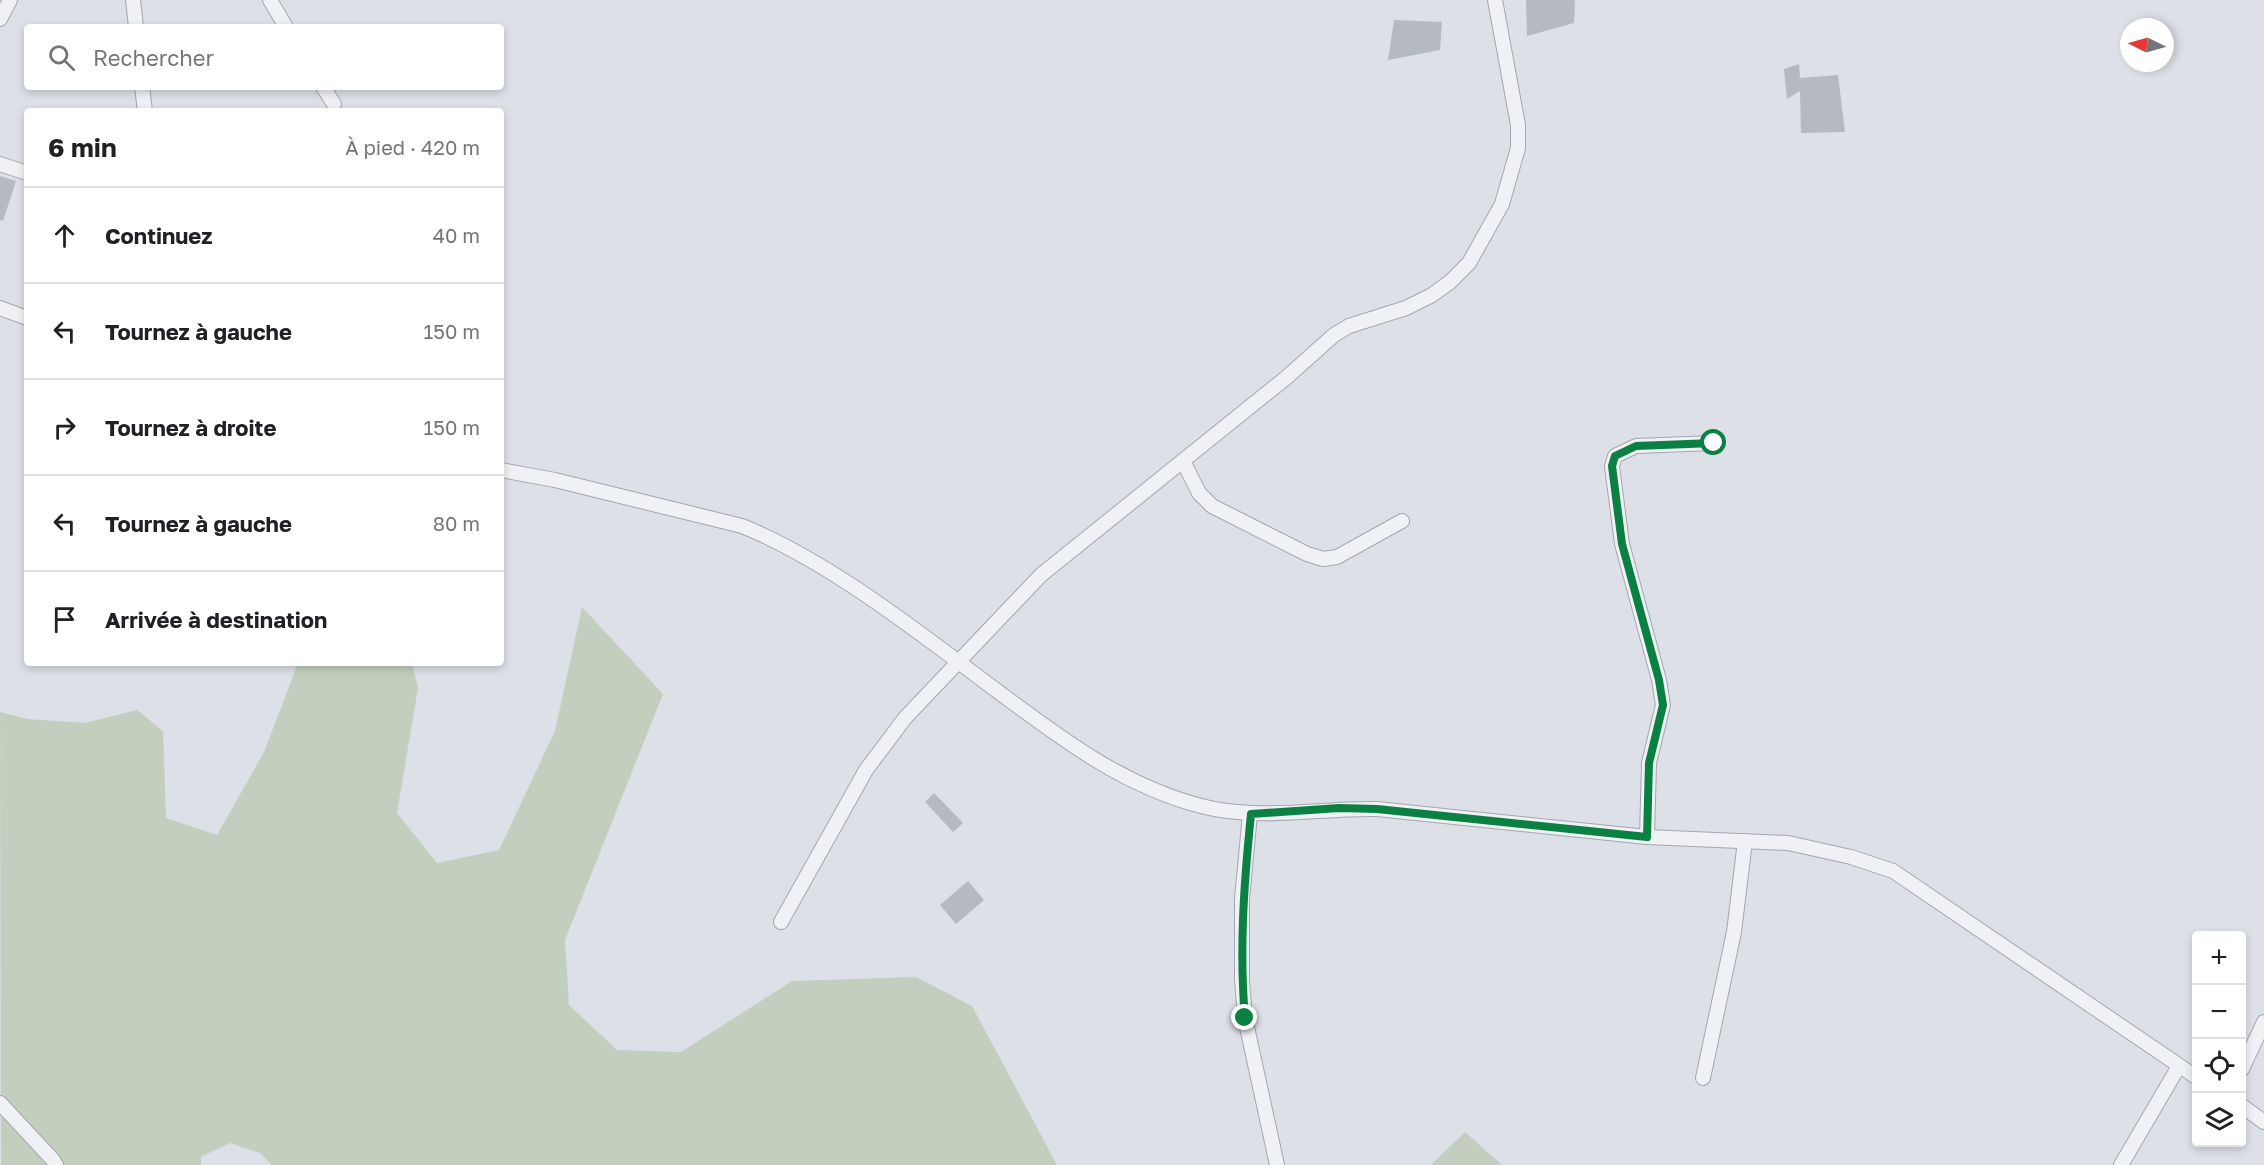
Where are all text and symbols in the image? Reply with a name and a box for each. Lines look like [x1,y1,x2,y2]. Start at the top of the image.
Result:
north arrow [2120,18,2174,72]
search box [24,24,504,90]
icon: search [45,41,78,74]
text: Rechercher [93,44,214,71]
text: 6 min [48,132,117,163]
text: À pied · 420 m [345,135,480,159]
icon: ahead [48,219,81,252]
text: Continuez [105,222,212,249]
text: 40 m [433,223,480,247]
icon: left [48,315,81,348]
text: Tournez à gauche [105,318,292,345]
text: 150 m [424,319,480,343]
icon: right [48,411,81,444]
text: Tournez à droite [105,414,276,441]
text: 150 m [424,415,480,439]
route start [1700,429,1726,455]
icon: left [48,507,81,540]
text: Tournez à gauche [105,510,292,537]
text: 80 m [433,511,480,535]
icon: arrive [48,603,81,636]
text: Arrivée à destination [105,606,327,633]
map controls [2192,931,2246,1147]
button: + [2192,931,2246,985]
button: − [2192,985,2246,1039]
route end [1231,1004,1257,1030]
button: locate [2192,1039,2246,1093]
button: layers [2192,1093,2246,1147]

